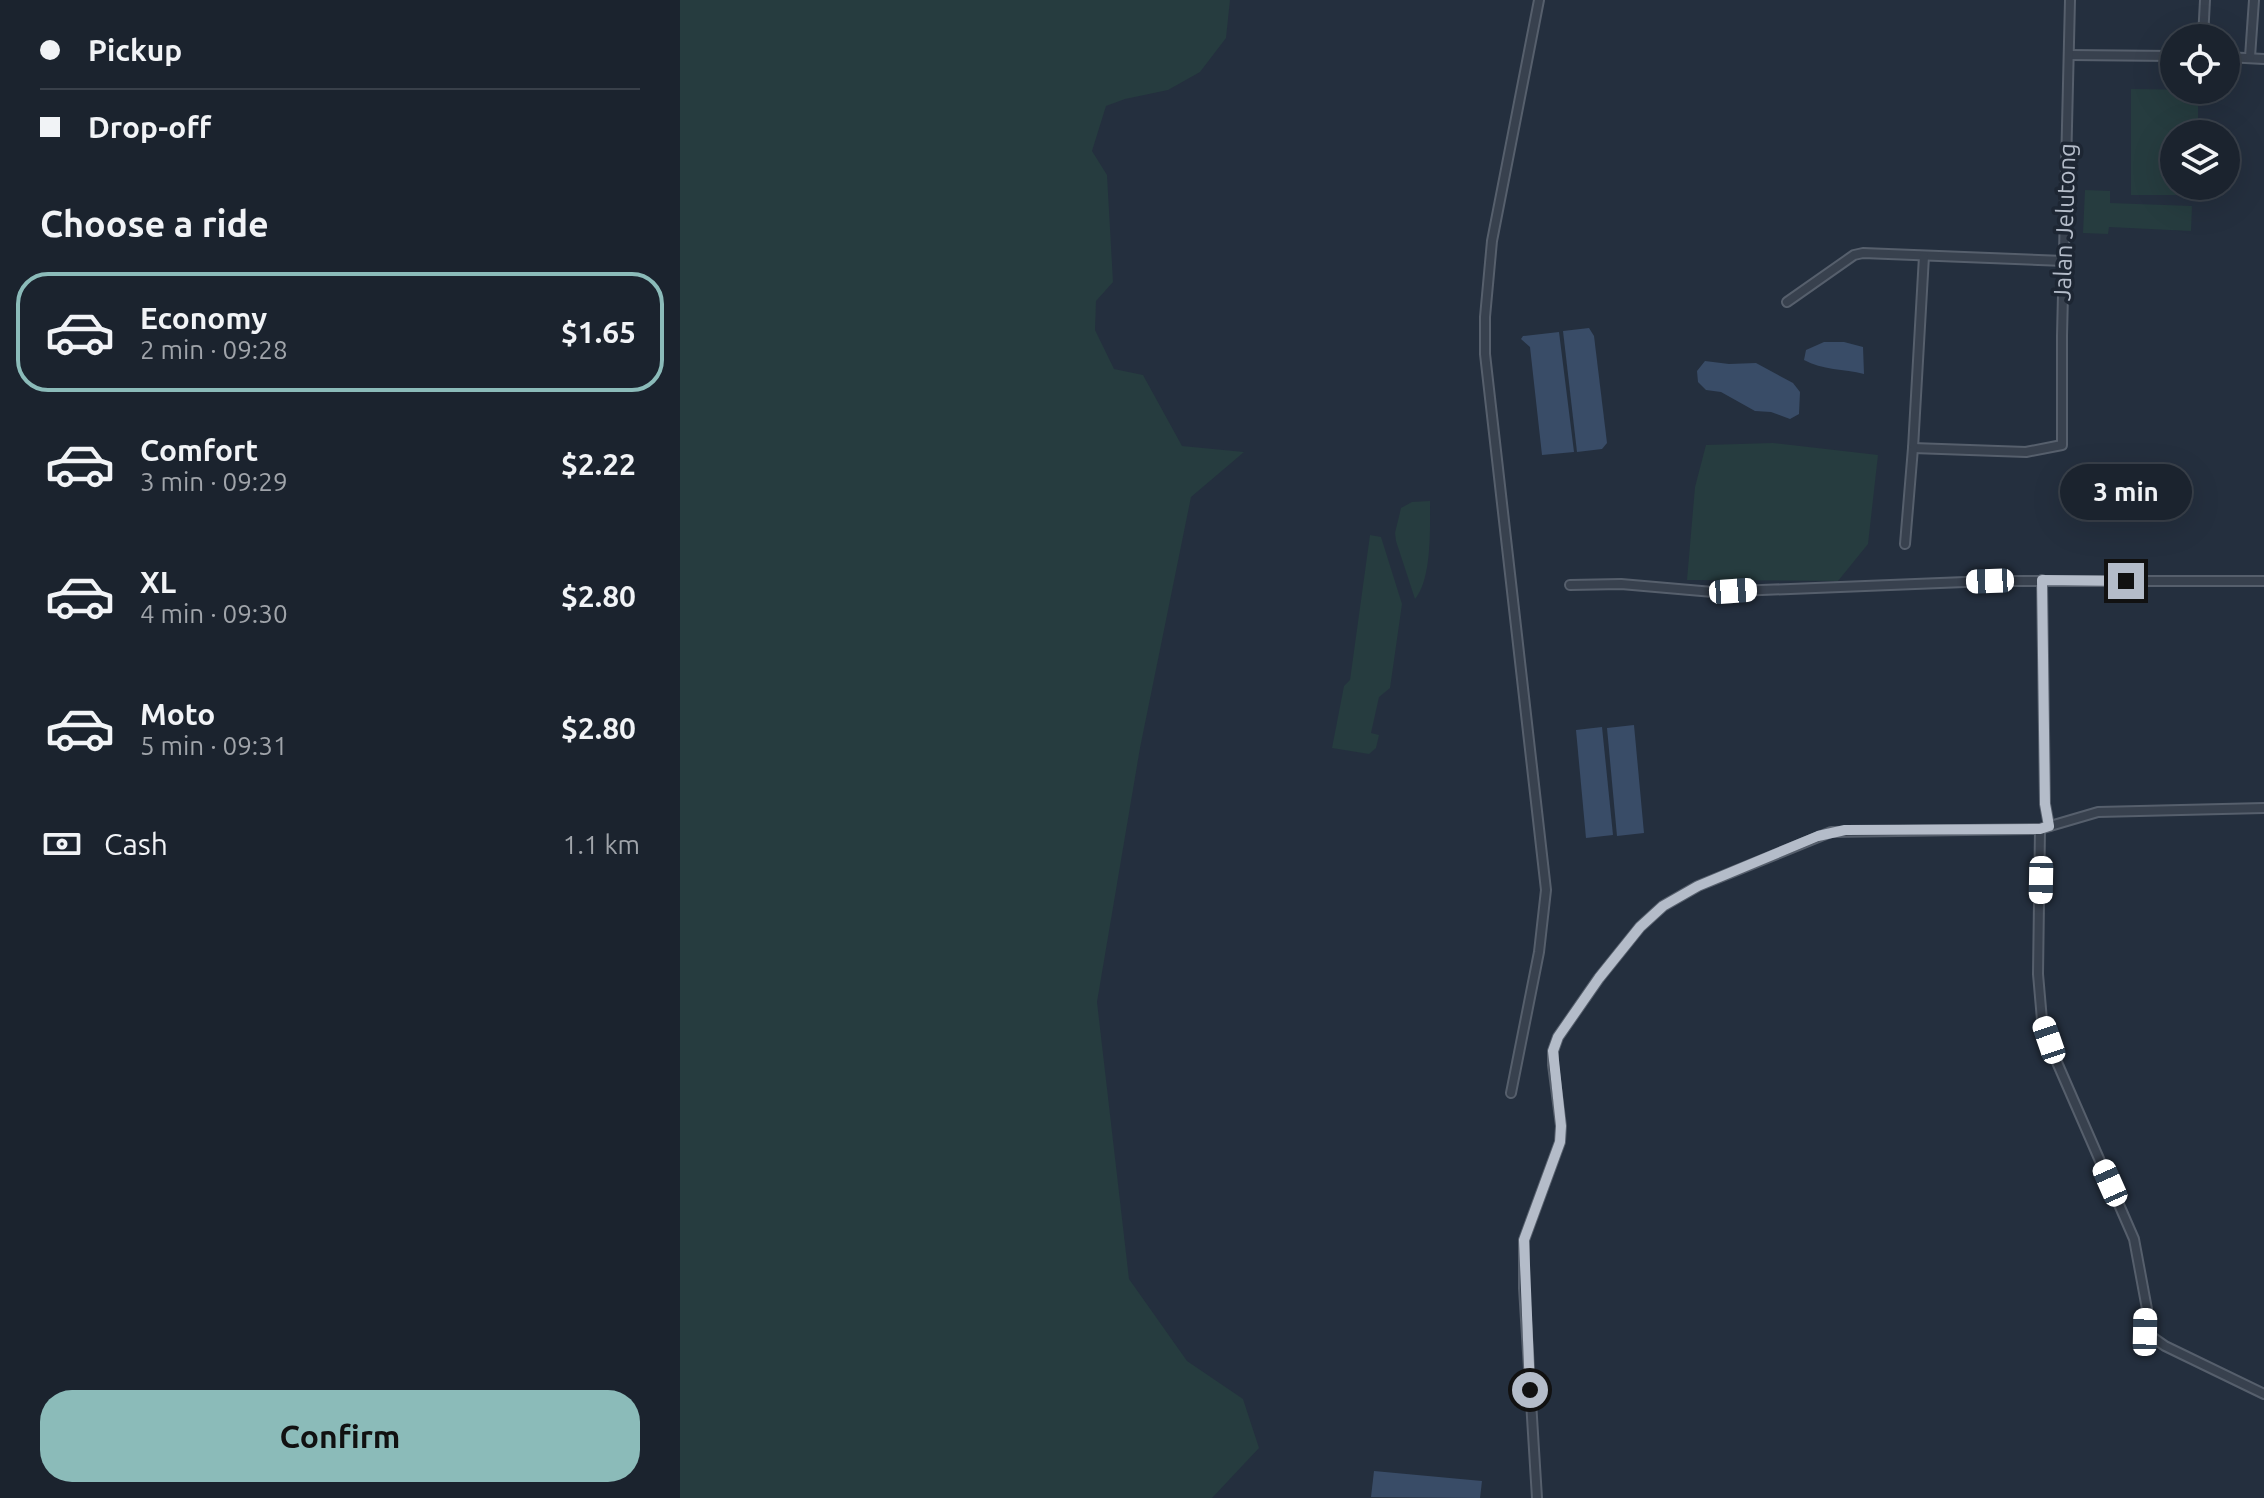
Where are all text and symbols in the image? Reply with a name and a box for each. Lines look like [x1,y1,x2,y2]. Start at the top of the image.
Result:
map controls [2160,24,2240,200]
button: locate [2160,24,2240,104]
text: Pickup [88,33,182,67]
text: Drop-off [88,110,211,144]
button: layers [2160,120,2240,200]
street label: Jalan Jelutong [2048,143,2081,301]
text: Choose a ride [40,203,269,244]
icon: car [44,296,116,368]
text: Economy [140,301,267,335]
text: $1.65 [561,315,636,349]
text: 2 min · 09:28 [140,335,288,364]
icon: car [44,428,116,500]
text: Comfort [140,433,258,467]
text: $2.22 [561,447,636,481]
callout: 3 min [2060,465,2192,521]
text: 3 min · 09:29 [140,467,288,496]
text: 3 min [2093,477,2159,506]
icon: car [44,560,116,632]
route end [2108,563,2144,599]
text: XL [140,565,176,599]
car [1966,568,2014,594]
car [1708,577,1758,605]
text: $2.80 [561,579,636,613]
text: 4 min · 09:30 [140,599,288,628]
icon: car [44,692,116,764]
text: Moto [140,697,215,731]
text: $2.80 [561,711,636,745]
text: 5 min · 09:31 [140,731,288,760]
icon: cash [40,822,84,866]
text: Cash [104,827,168,861]
text: 1.1 km [563,830,640,859]
car [2029,856,2053,904]
car [2030,1013,2068,1067]
car [2089,1156,2131,1210]
car [2133,1308,2157,1356]
route start [1512,1372,1548,1408]
button: Confirm [40,1390,640,1482]

